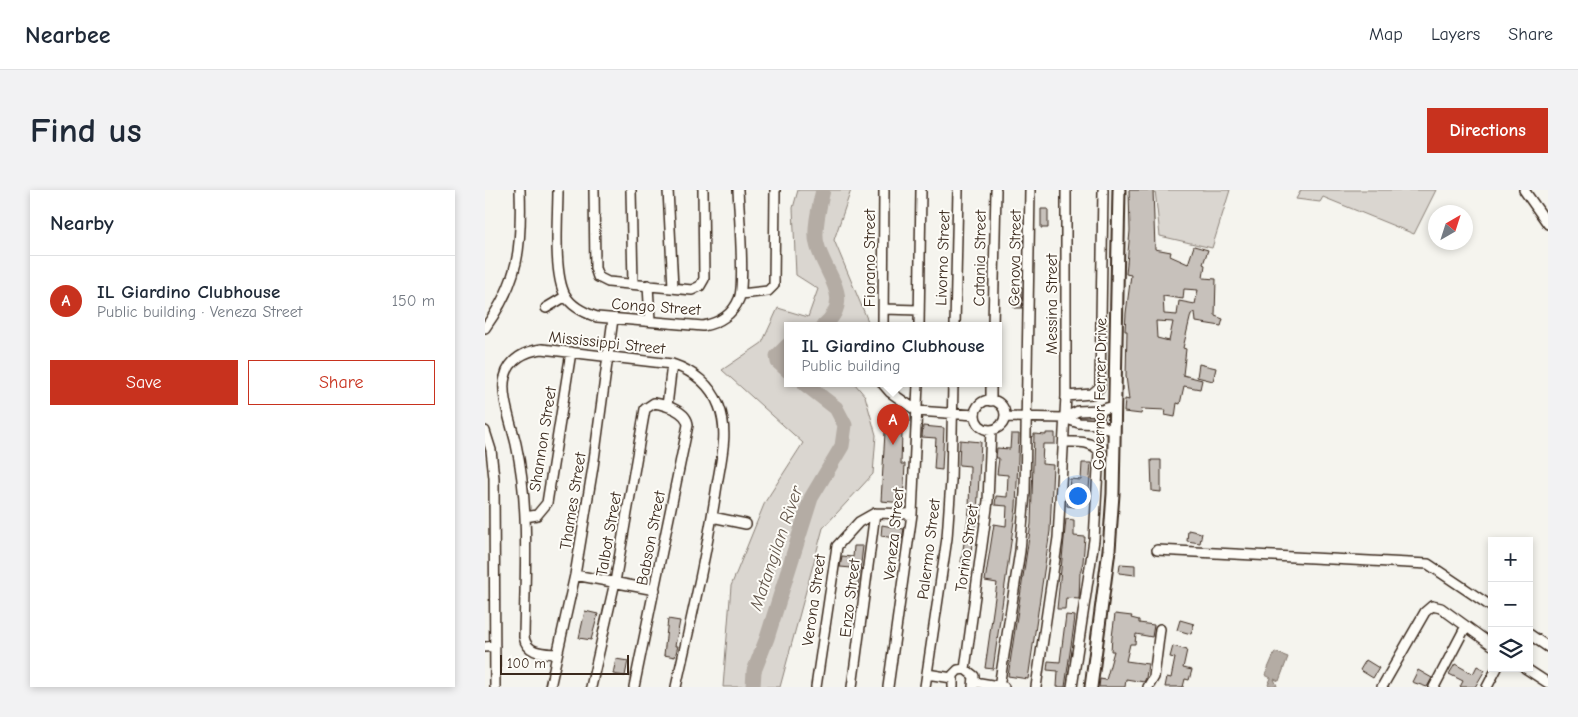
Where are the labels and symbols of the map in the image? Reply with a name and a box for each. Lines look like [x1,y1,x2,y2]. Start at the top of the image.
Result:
north arrow [1428,205,1473,250]
street label: Fiorano Street [861,208,879,307]
street label: Catania Street [970,209,990,306]
street label: Genova Street [1005,209,1025,306]
street label: Livorno Street [932,210,954,306]
street label: Messina Street [1043,253,1061,354]
street label: Congo Street [611,295,702,319]
street label: Governor Ferrer Drive [1090,318,1110,470]
street label: Mississippi Street [548,328,666,358]
street label: Shannon Street [526,385,560,493]
pin: A [877,404,909,445]
street label: Thames Street [556,451,590,551]
water label: Matangilan River [745,482,808,614]
your location [1065,483,1091,509]
street label: Veneza Street [880,487,908,581]
street label: Babson Street [633,489,669,587]
street label: Talbot Street [593,490,625,578]
street label: Palermo Street [914,497,944,601]
street label: Torino Street [952,503,982,593]
street label: Verona Street [799,553,829,647]
street label: Enzo Street [836,557,864,638]
scale bar [500,652,629,675]

